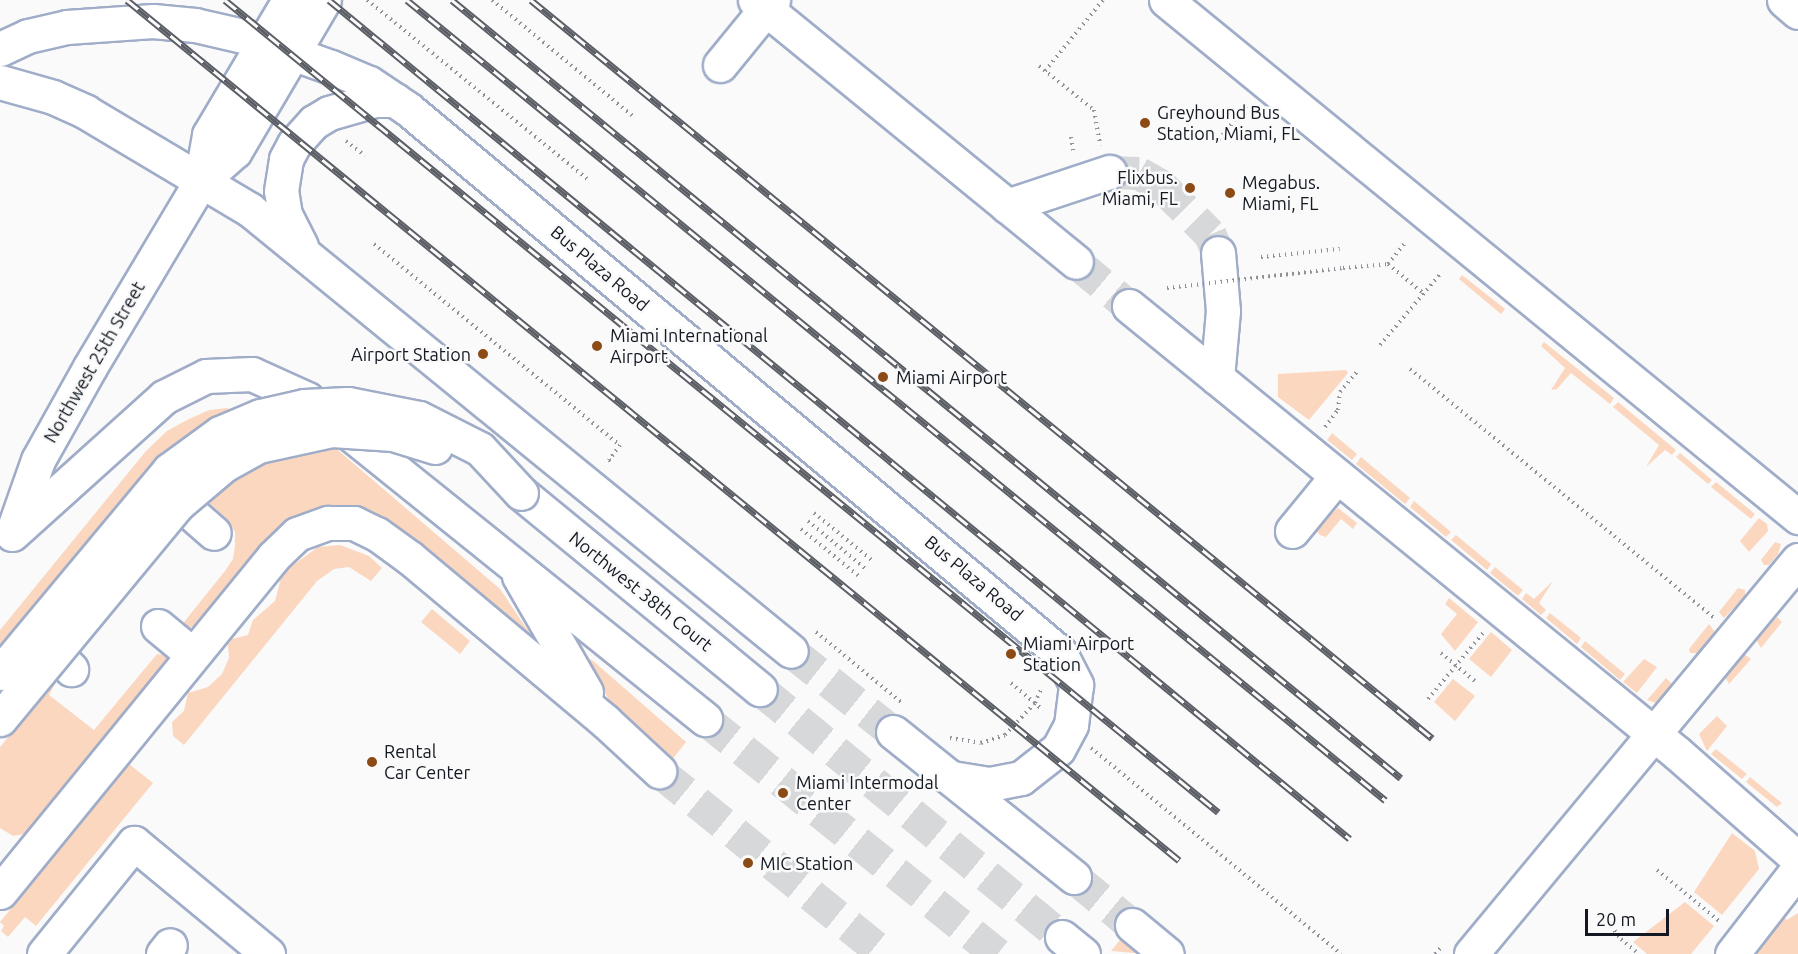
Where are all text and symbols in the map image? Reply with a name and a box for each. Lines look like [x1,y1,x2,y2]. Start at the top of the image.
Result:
place label: Greyhound Bus Station, Miami, FL [1157,102,1300,144]
marker: Greyhound Bus Station, Miami, FL [1138,116,1152,130]
place label: Flixbus. Miami, FL [1102,167,1178,210]
place label: Megabus. Miami, FL [1242,172,1320,214]
marker: Flixbus. Miami, FL [1183,181,1197,195]
marker: Megabus. Miami, FL [1223,186,1237,200]
street label: Bus Plaza Road [547,221,653,315]
street label: Northwest 25th Street [39,278,149,446]
place label: Miami International Airport [610,325,768,368]
marker: Miami International Airport [588,337,606,355]
place label: Airport Station [351,343,471,365]
marker: Airport Station [476,347,490,361]
place label: Miami Airport [896,366,1007,388]
marker: Miami Airport [874,368,892,386]
street label: Northwest 38th Court [565,527,717,655]
street label: Bus Plaza Road [921,531,1027,625]
place label: Miami Airport Station [1023,633,1134,676]
marker: Miami Airport Station [1004,647,1018,661]
place label: Rental Car Center [384,741,470,783]
marker: Rental Car Center [365,755,379,769]
place label: Miami Intermodal Center [796,772,939,814]
marker: Miami Intermodal Center [774,784,792,802]
place label: MIC Station [760,852,853,874]
marker: MIC Station [741,856,755,870]
scale bar [1588,897,1672,935]
text: 20 m [1596,909,1636,929]

